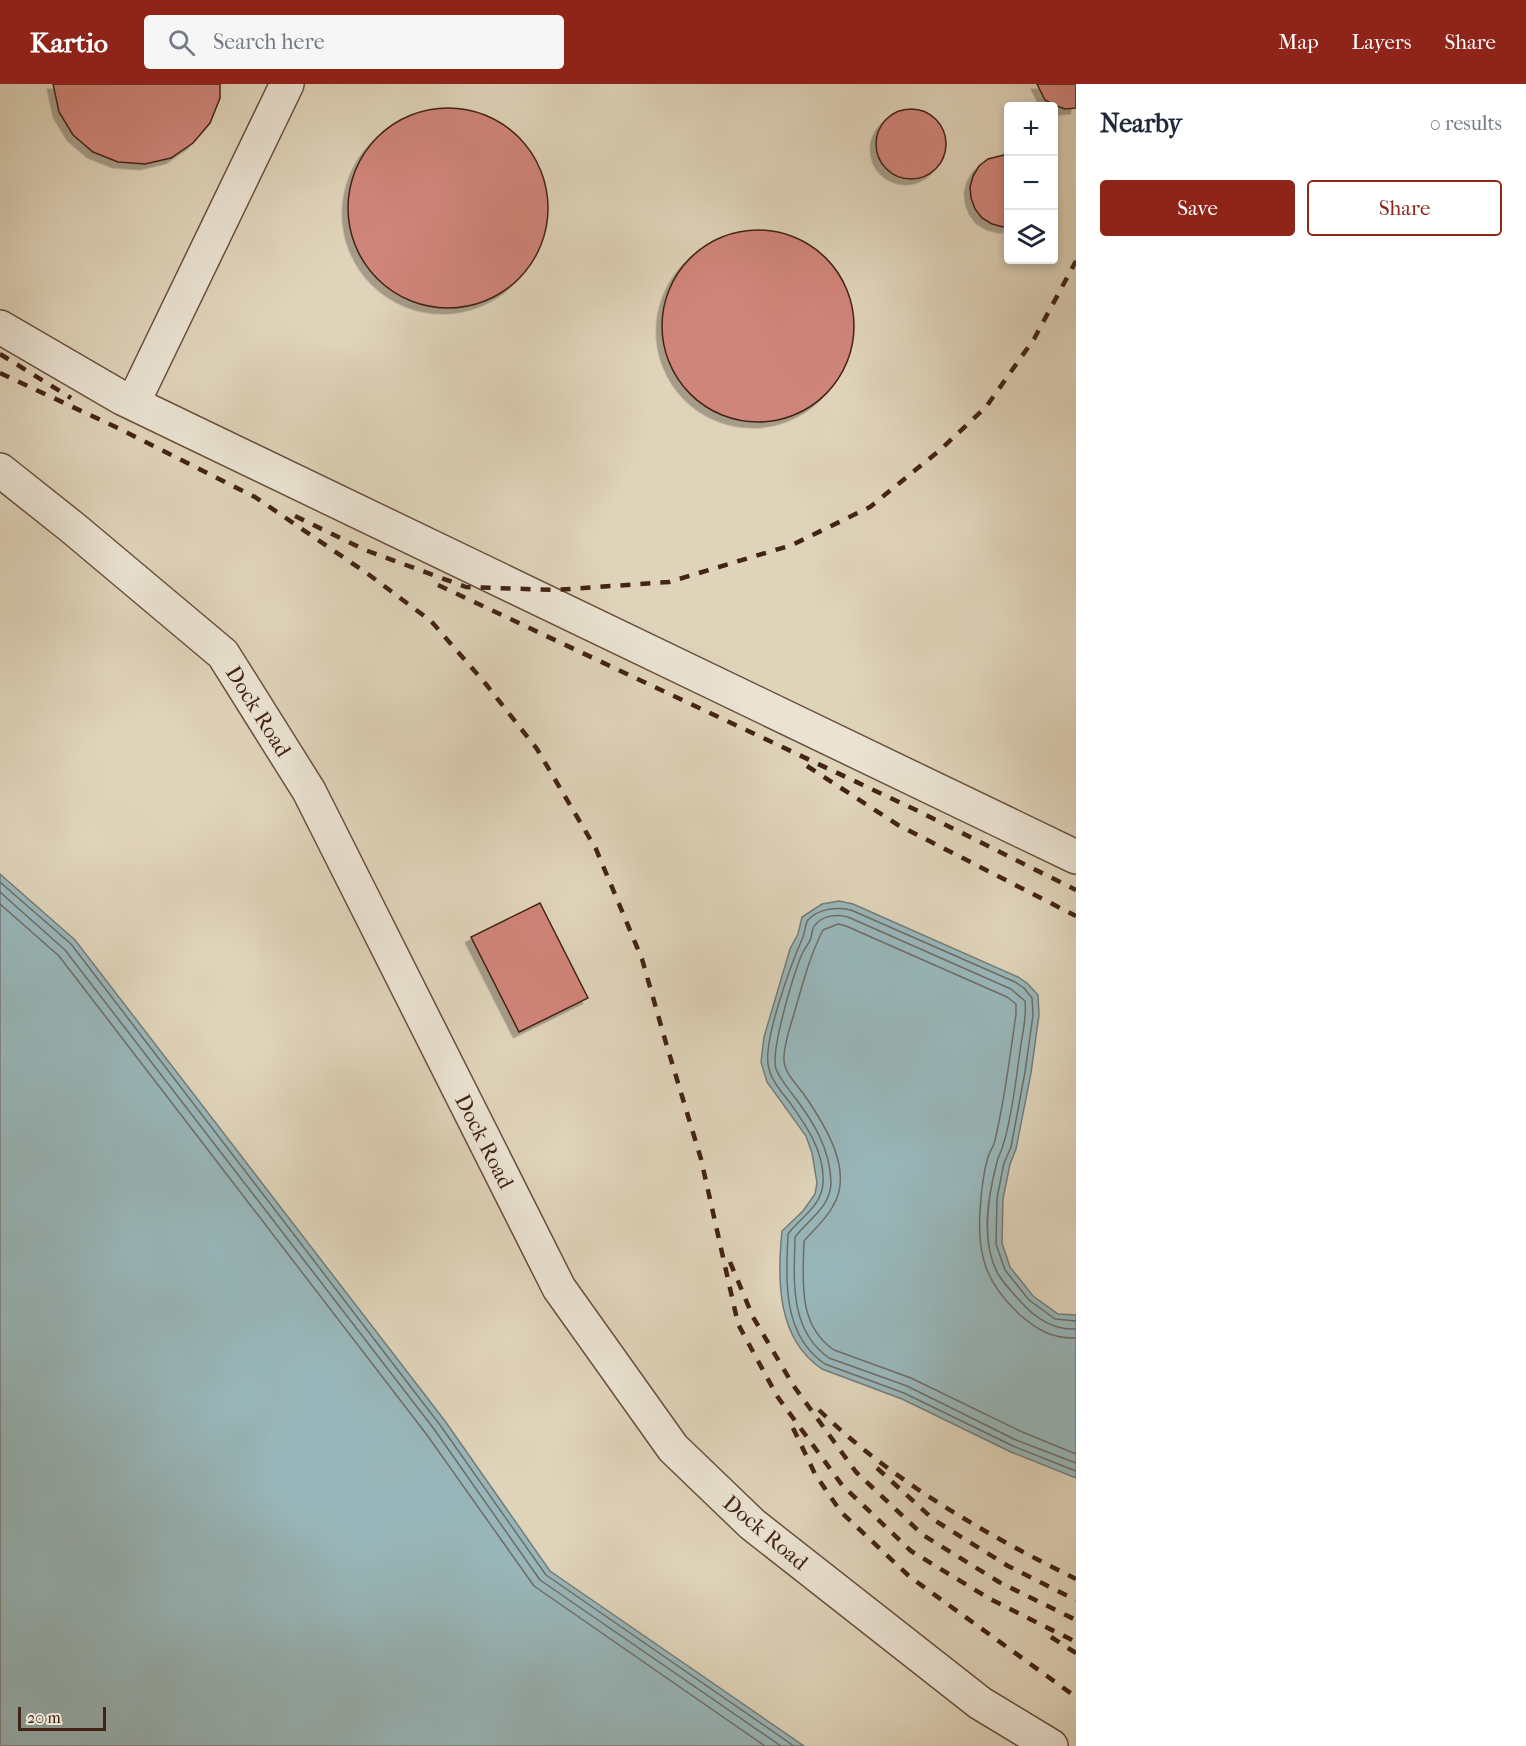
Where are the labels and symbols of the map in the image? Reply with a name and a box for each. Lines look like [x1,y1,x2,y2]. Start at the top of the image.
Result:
street label: Dock Road [220,661,297,763]
street label: Dock Road [449,1090,519,1194]
street label: Dock Road [718,1490,814,1576]
scale bar [18,1704,106,1732]

